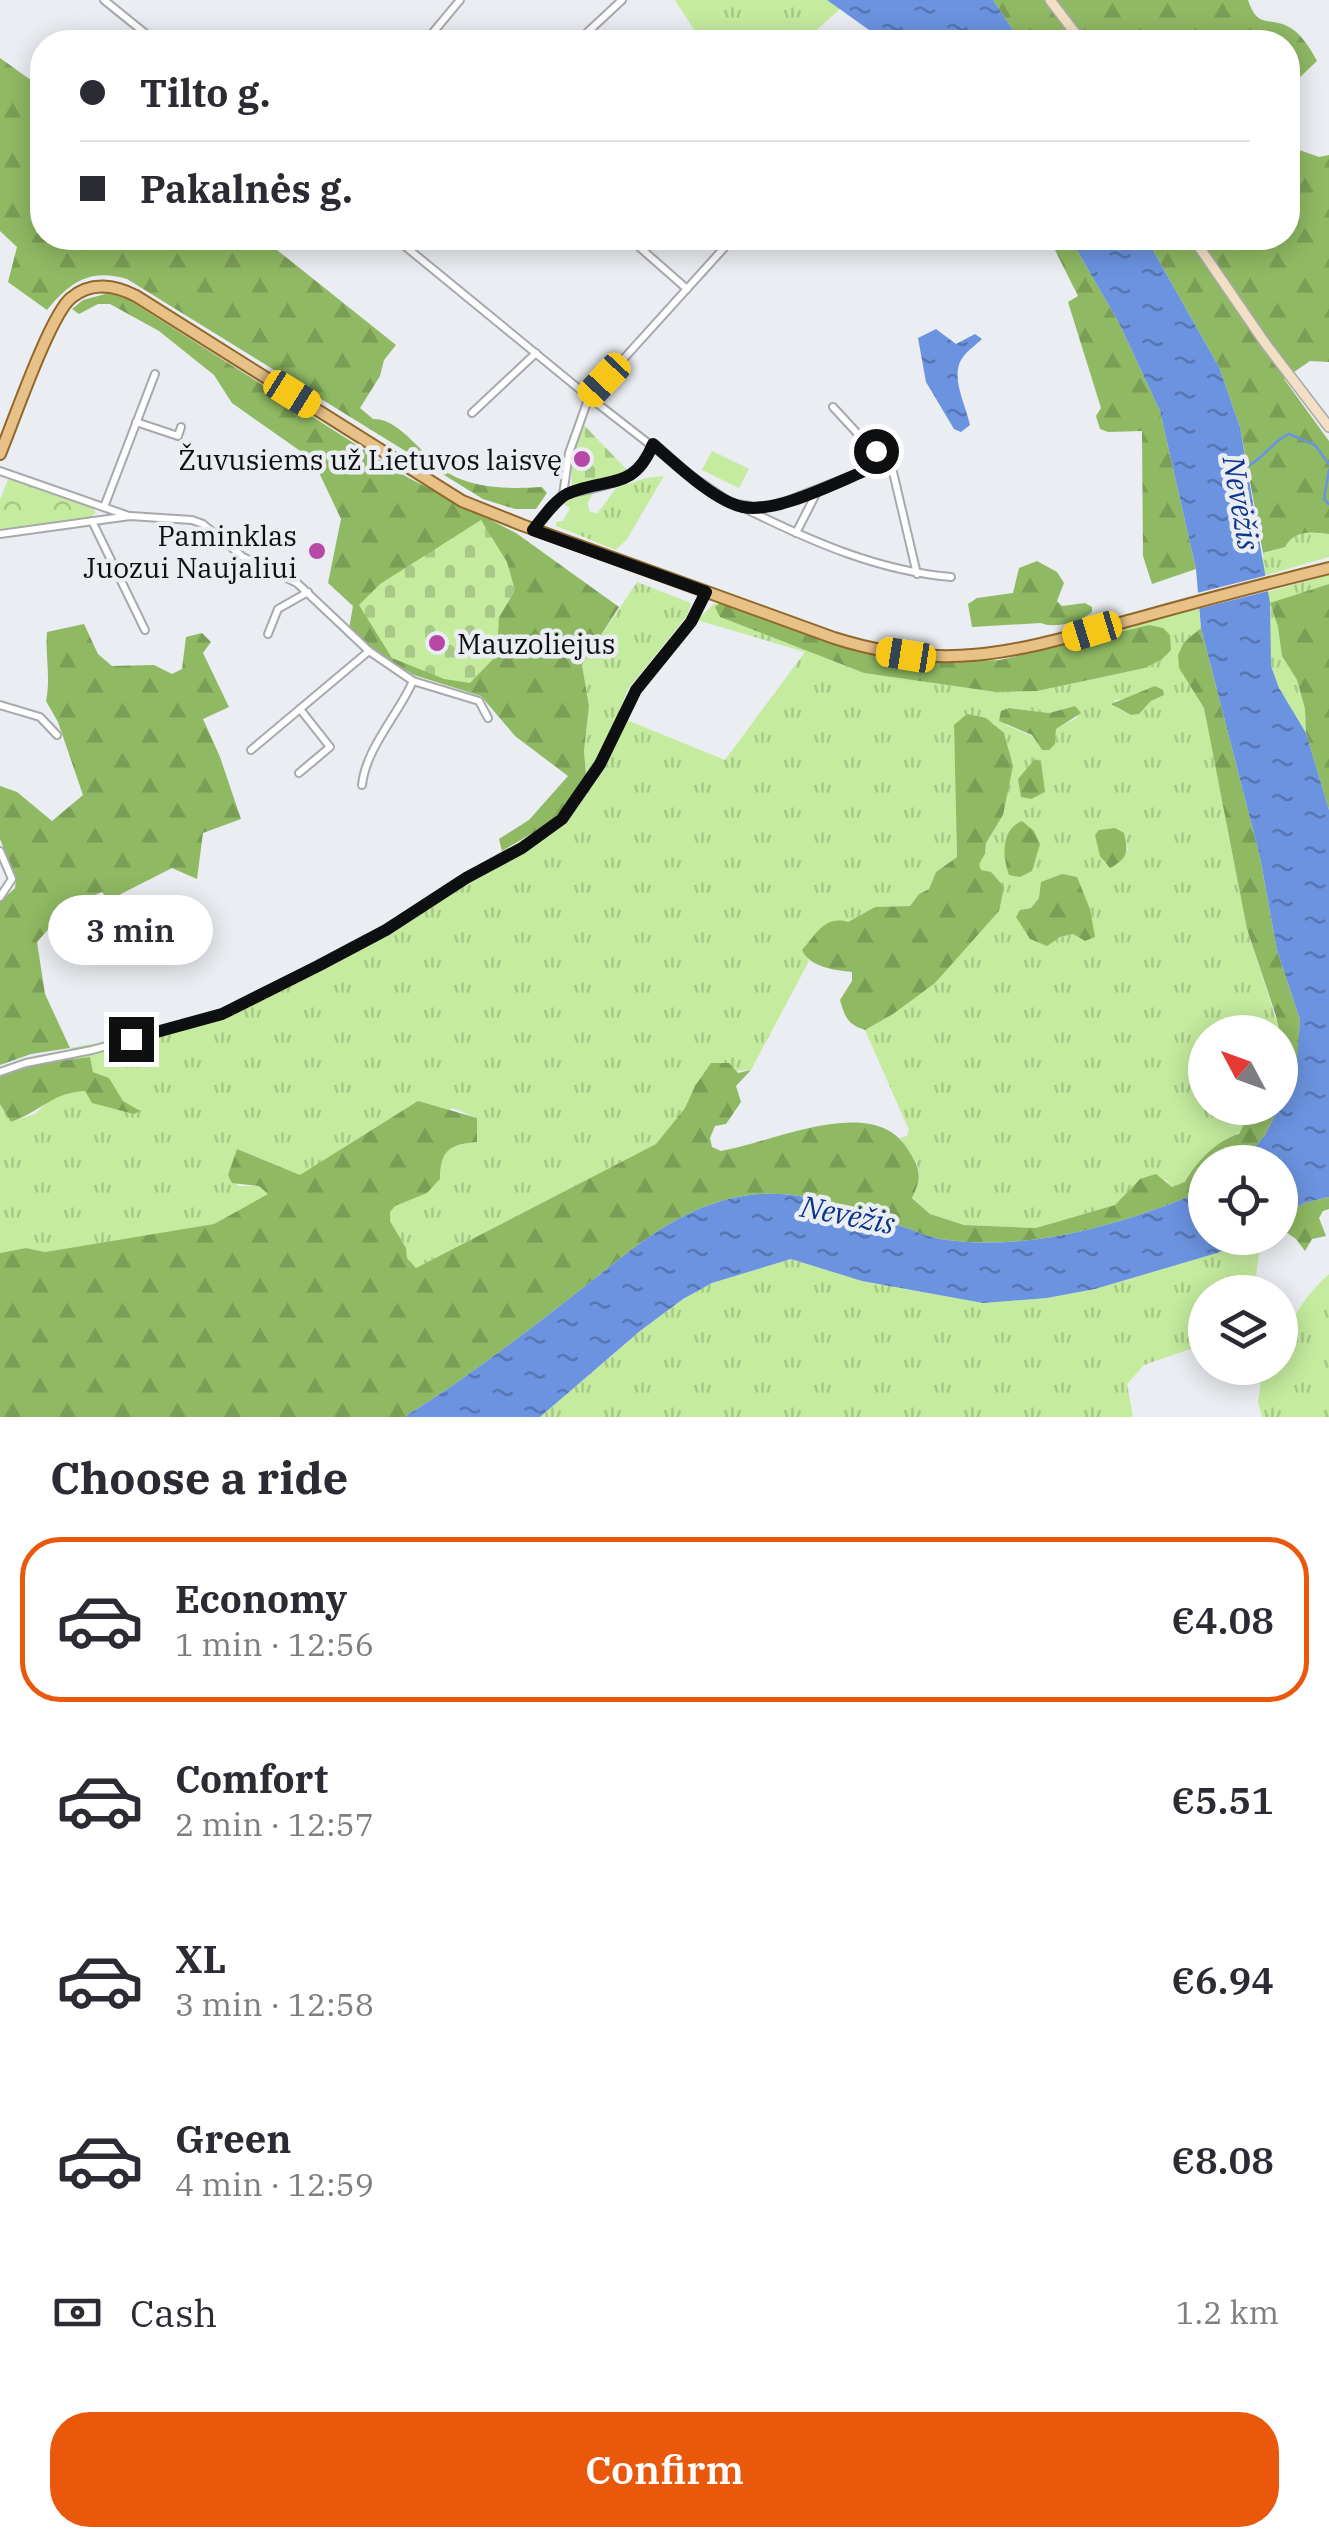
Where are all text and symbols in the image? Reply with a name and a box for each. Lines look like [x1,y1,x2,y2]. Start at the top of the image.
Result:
text: Tilto g. [140,68,270,117]
text: Pakalnės g. [140,164,353,213]
car [573,348,635,412]
car [259,365,325,423]
route start [854,429,899,474]
place label: Žuvusiems už Lietuvos laisvę [178,441,562,478]
marker: Žuvusiems už Lietuvos laisvę [571,448,593,470]
water label: Nevėžis [1214,452,1269,553]
place label: Paminklas Juozui Naujaliui [83,517,297,586]
marker: Paminklas Juozui Naujaliui [306,540,328,562]
car [1059,608,1125,654]
place label: Mauzoliejus [457,625,615,662]
marker: Mauzoliejus [426,632,448,654]
car [874,635,938,675]
callout: 3 min [48,894,214,964]
text: 3 min [86,909,175,951]
north arrow [1188,1015,1298,1125]
map controls [1188,1015,1298,1385]
route end [109,1017,154,1062]
button: locate [1188,1145,1298,1255]
water label: Nevėžis [797,1186,898,1242]
button: layers [1188,1275,1298,1385]
text: Choose a ride [50,1448,348,1506]
text: Economy [175,1574,347,1623]
icon: car [55,1575,145,1665]
text: €4.08 [1171,1595,1274,1644]
text: 1 min · 12:56 [175,1623,374,1665]
text: Comfort [175,1754,328,1803]
icon: car [55,1755,145,1845]
text: €5.51 [1171,1775,1274,1824]
text: 2 min · 12:57 [175,1803,374,1845]
text: XL [175,1934,226,1983]
icon: car [55,1935,145,2025]
text: €6.94 [1171,1955,1274,2004]
text: 3 min · 12:58 [175,1983,374,2025]
text: Green [175,2114,291,2163]
icon: car [55,2115,145,2205]
text: €8.08 [1171,2135,1274,2184]
text: 4 min · 12:59 [175,2163,374,2205]
icon: cash [50,2285,105,2340]
text: Cash [130,2288,217,2337]
text: 1.2 km [1175,2291,1279,2333]
button: Confirm [50,2412,1279,2527]

